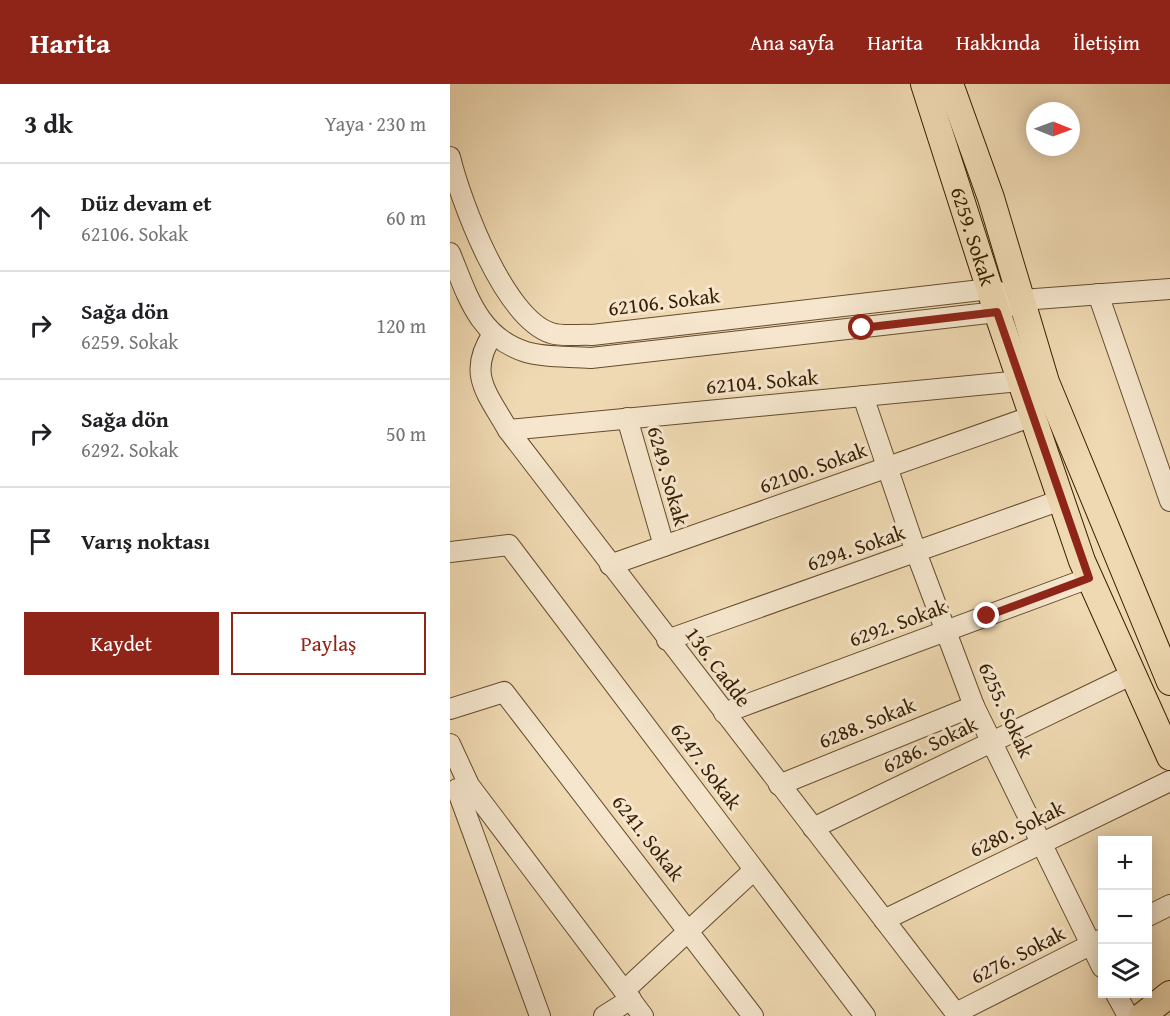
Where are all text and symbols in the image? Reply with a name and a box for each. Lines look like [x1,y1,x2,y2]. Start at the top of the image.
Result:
text: Harita [30,22,110,63]
text: Ana sayfa [750,27,834,58]
text: Harita [867,27,923,58]
text: Hakkında [956,27,1040,58]
text: İletişim [1073,27,1140,58]
north arrow [1026,102,1080,156]
text: 3 dk [24,104,73,143]
text: Yaya · 230 m [325,109,426,138]
street label: 6259. Sokak [943,183,1004,290]
text: Düz devam et [81,187,212,219]
icon: ahead [24,201,57,234]
text: 60 m [386,203,426,232]
text: 62106. Sokak [81,219,188,248]
street label: 62106. Sokak [606,279,722,324]
text: Sağa dön [81,295,169,327]
icon: right [24,309,57,342]
text: 120 m [376,311,426,340]
route start [848,314,874,340]
text: 6259. Sokak [81,327,179,356]
street label: 62104. Sokak [705,361,820,402]
text: Sağa dön [81,403,169,435]
icon: right [24,417,57,450]
text: 50 m [386,419,426,448]
street label: 6249. Sokak [639,422,698,530]
street label: 62100. Sokak [755,434,871,501]
text: 6292. Sokak [81,435,179,464]
street label: 6294. Sokak [802,516,910,579]
icon: arrive [24,525,57,558]
text: Varış noktası [81,525,210,557]
street label: 6292. Sokak [844,590,952,655]
route end [973,602,999,628]
button: Kaydet [24,612,219,675]
button: Paylaş [231,612,426,675]
street label: 136. Cadde [678,620,759,714]
street label: 6255. Sokak [971,657,1042,763]
street label: 6288. Sokak [814,689,920,756]
street label: 6286. Sokak [877,708,983,781]
street label: 6247. Sokak [663,715,750,816]
street label: 6241. Sokak [605,788,692,888]
street label: 6280. Sokak [964,792,1070,865]
map controls [1098,836,1152,998]
button: + [1098,836,1152,890]
button: − [1098,890,1152,944]
street label: 6276. Sokak [965,917,1071,992]
button: layers [1098,944,1152,998]

